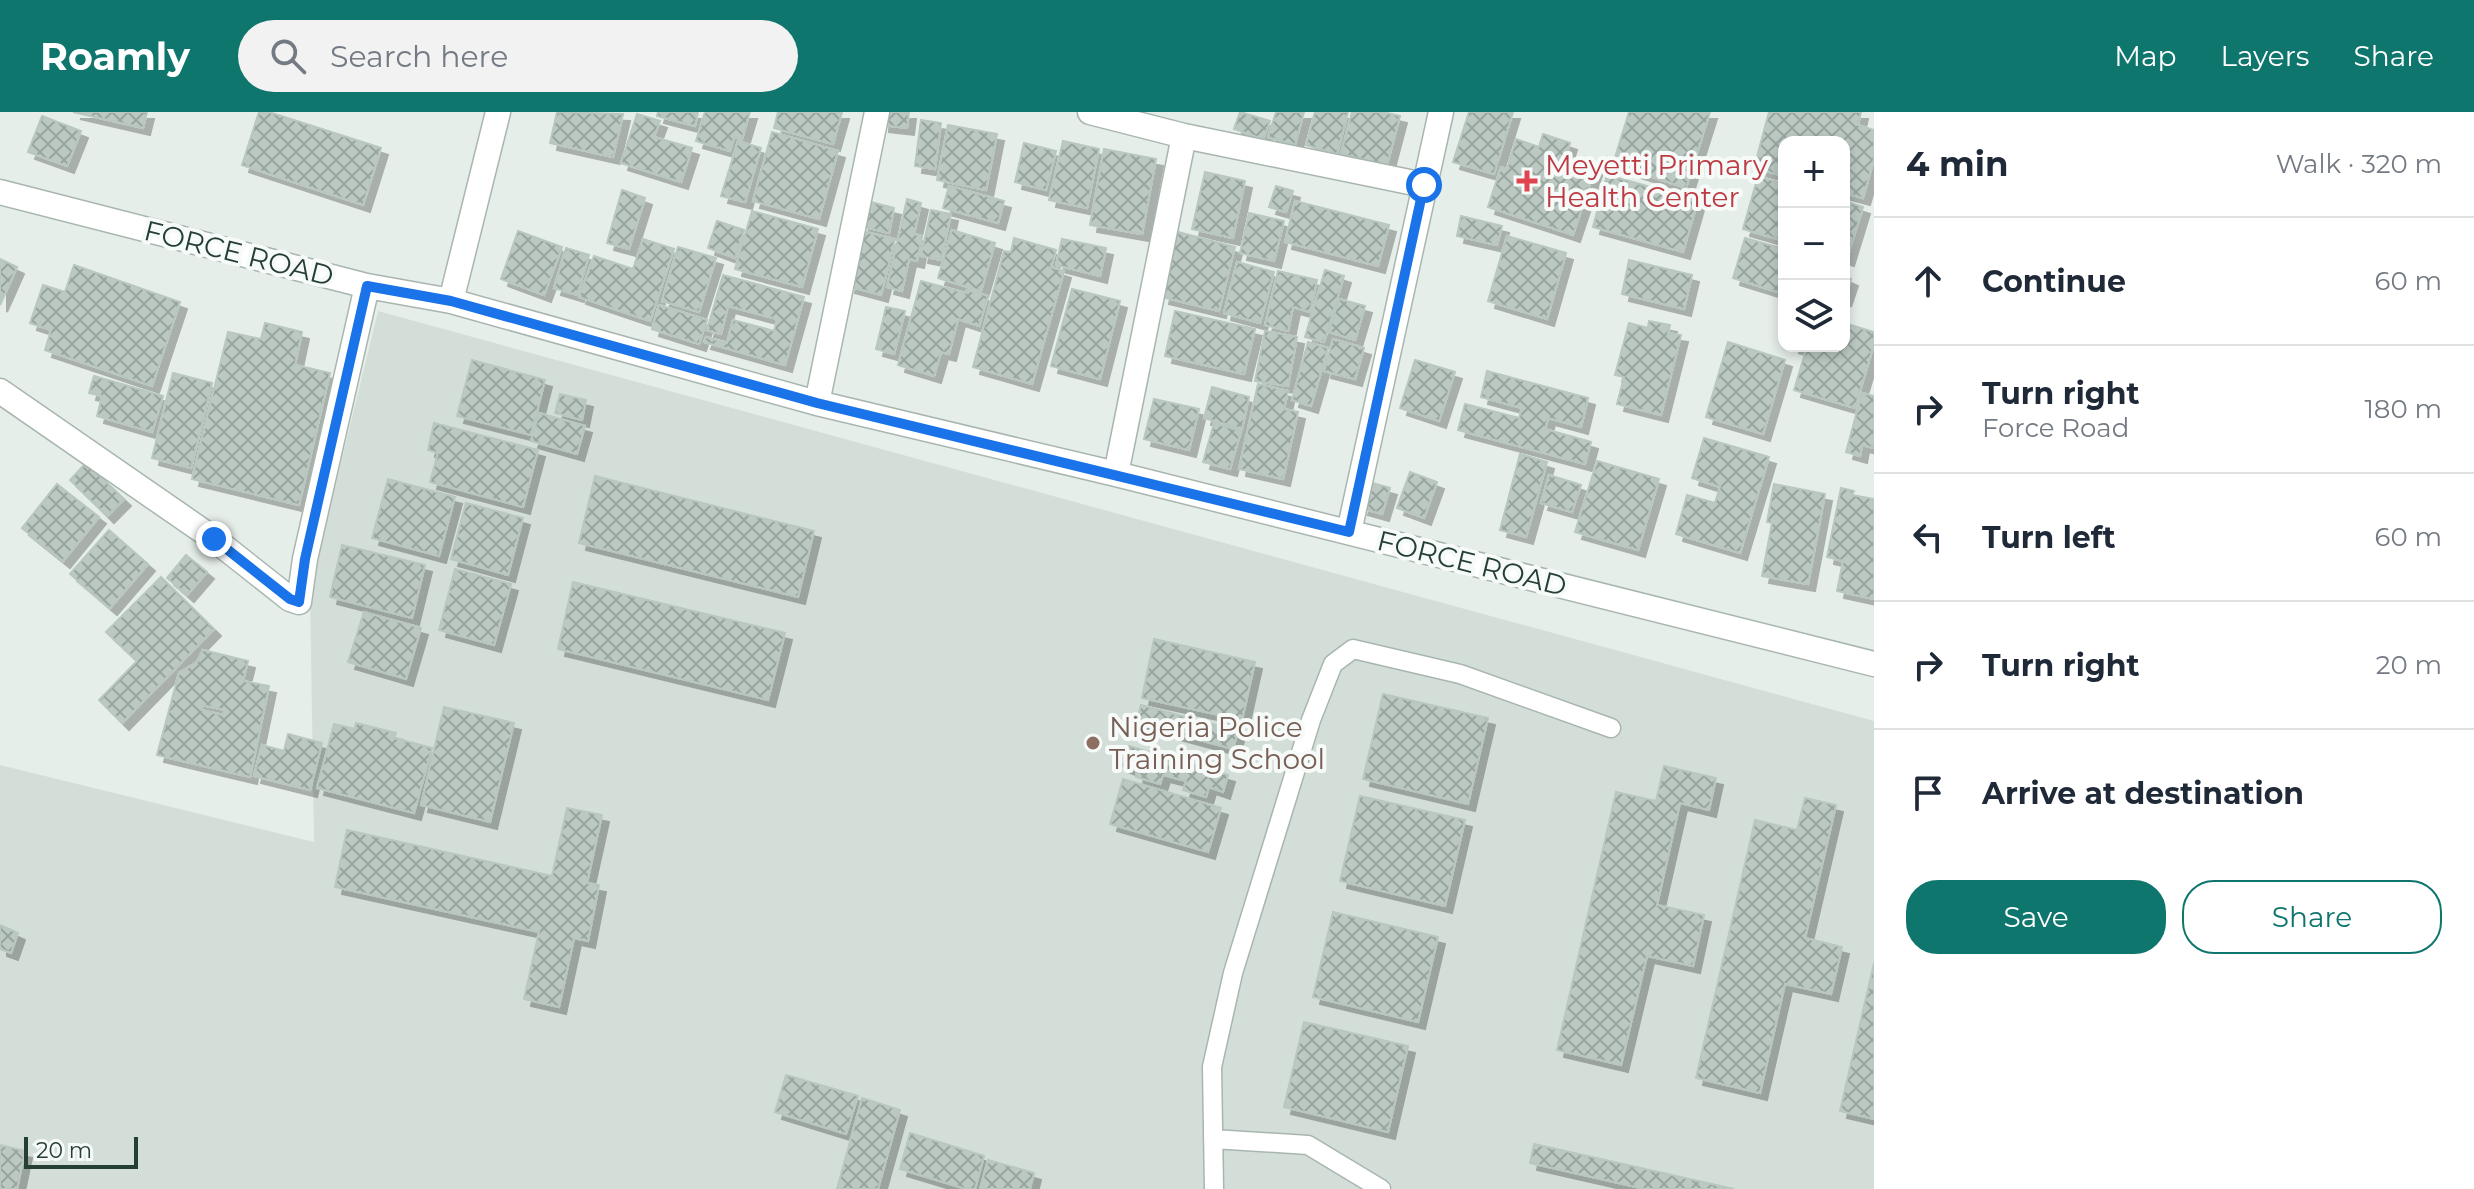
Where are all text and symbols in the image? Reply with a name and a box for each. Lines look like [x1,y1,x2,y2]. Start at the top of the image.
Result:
search box [238,20,798,92]
text: Roamly [40,33,190,80]
icon: search [266,34,310,78]
text: Search here [330,38,508,75]
text: Map [2114,39,2177,73]
text: Layers [2221,39,2310,73]
text: Share [2354,39,2434,73]
map controls [1778,136,1850,352]
button: + [1778,136,1850,208]
text: 4 min [1906,143,2008,185]
place label: Meyetti Primary Health Center [1545,148,1769,214]
text: Walk · 320 m [2276,148,2442,180]
route start [1406,167,1442,203]
marker: Meyetti Primary Health Center [1516,170,1538,192]
button: − [1778,208,1850,280]
street label: FORCE ROAD [141,213,337,293]
icon: ahead [1906,259,1950,303]
text: Continue [1982,263,2126,300]
text: 60 m [2375,265,2442,297]
button: layers [1778,280,1850,352]
text: Turn right [1982,375,2139,412]
icon: right [1906,387,1950,431]
text: 180 m [2364,393,2442,425]
text: Force Road [1982,412,2129,444]
icon: left [1906,515,1950,559]
text: Turn left [1982,519,2115,556]
route end [196,521,232,557]
text: 60 m [2375,521,2442,553]
street label: FORCE ROAD [1374,523,1570,603]
icon: right [1906,643,1950,687]
text: Turn right [1982,647,2139,684]
text: 20 m [2376,649,2442,681]
place label: Nigeria Police Training School [1109,710,1325,776]
marker: Nigeria Police Training School [1084,734,1102,752]
icon: arrive [1906,771,1950,815]
text: Arrive at destination [1982,775,2304,812]
button: Save [1906,880,2166,954]
button: Share [2182,880,2442,954]
scale bar [24,1133,138,1169]
text: 20 m [36,1137,92,1164]

